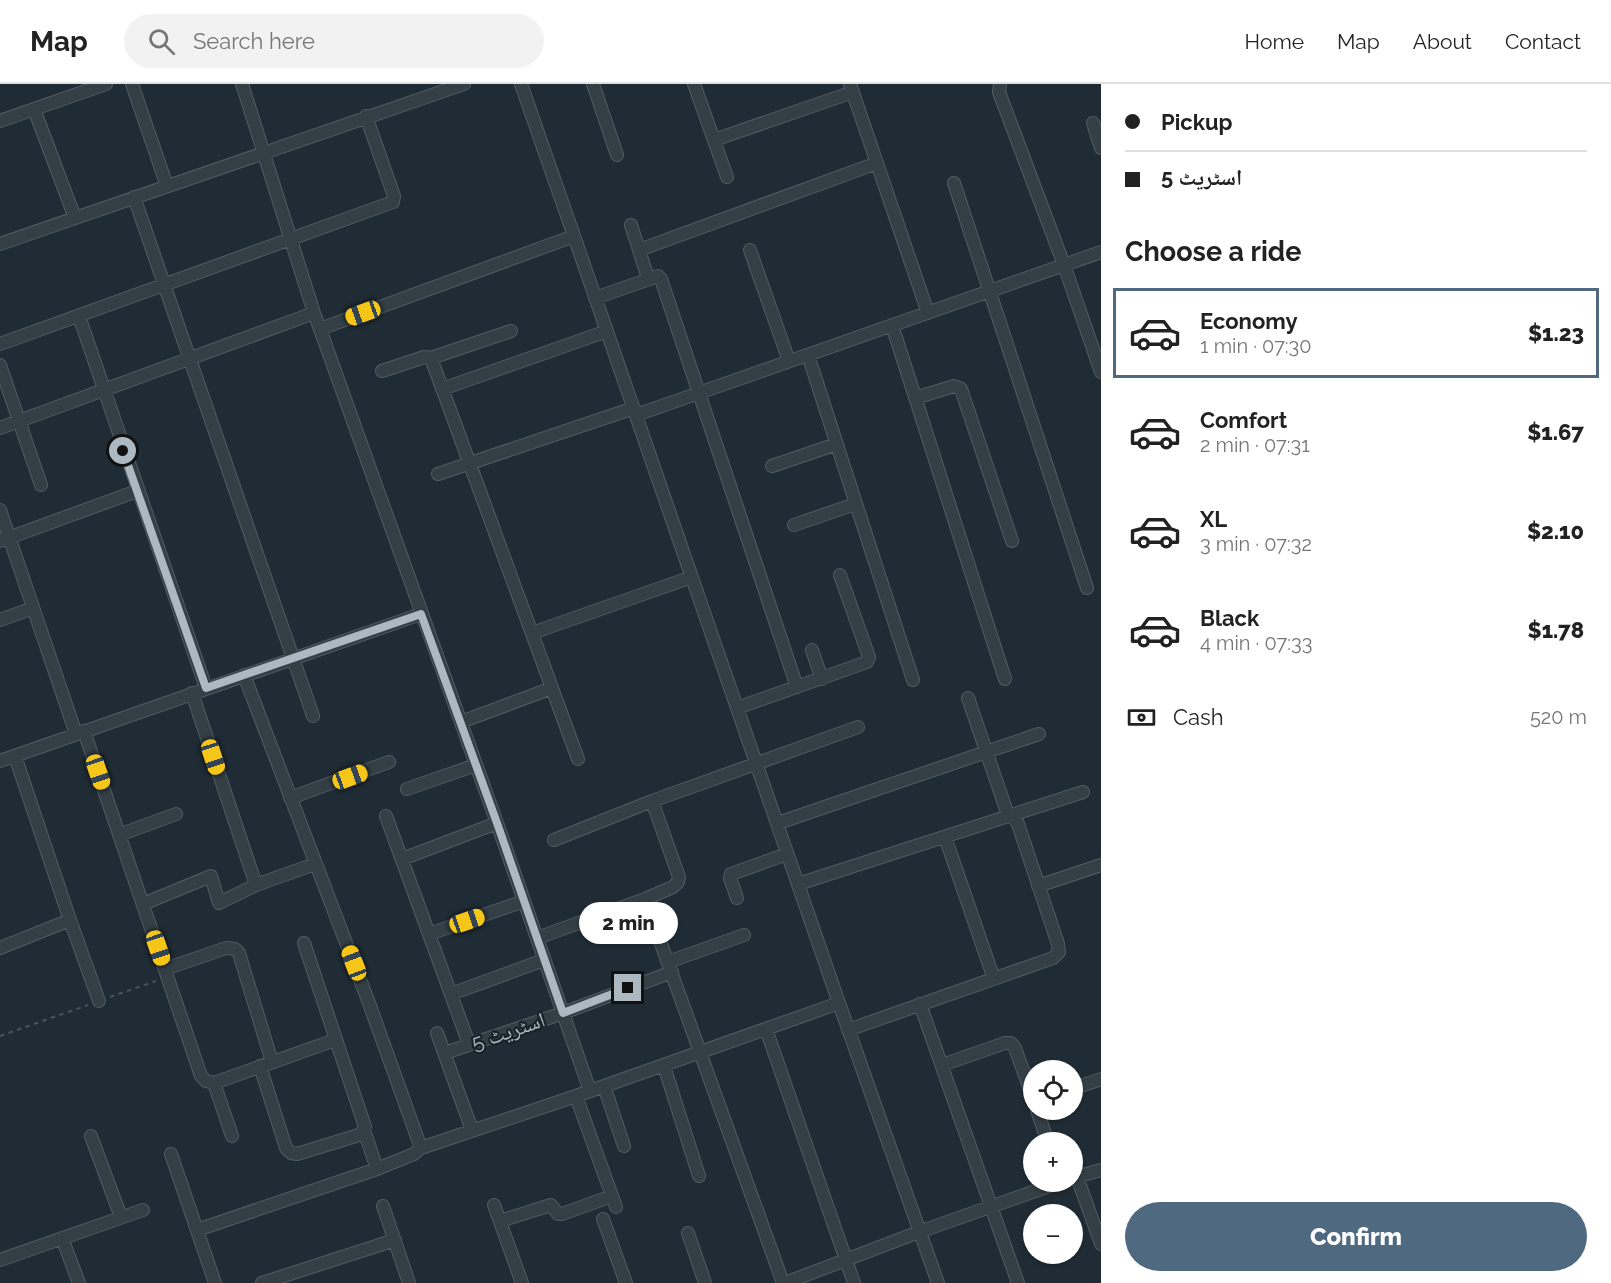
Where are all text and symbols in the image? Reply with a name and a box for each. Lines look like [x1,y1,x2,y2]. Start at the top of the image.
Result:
search box [124,14,544,68]
text: Map [30,25,88,58]
icon: search [145,25,178,58]
text: Search here [193,28,315,54]
text: Home [1245,29,1304,54]
text: Map [1337,29,1380,54]
text: About [1413,29,1472,54]
text: Contact [1505,29,1581,54]
text: Pickup [1161,109,1233,135]
text: اسٹریٹ 5 [1161,164,1242,190]
text: Choose a ride [1125,236,1301,267]
car [343,298,383,328]
icon: car [1128,306,1182,360]
text: Economy [1200,308,1298,334]
text: $1.23 [1528,320,1584,346]
text: 1 min · 07:30 [1200,334,1312,358]
icon: car [1128,405,1182,459]
text: Comfort [1200,407,1287,433]
text: $1.67 [1527,419,1584,445]
text: 2 min · 07:31 [1200,433,1310,457]
route start [109,437,136,464]
icon: car [1128,504,1182,558]
text: XL [1200,506,1227,532]
text: $2.10 [1527,518,1584,544]
text: 3 min · 07:32 [1200,532,1312,556]
icon: car [1128,603,1182,657]
text: Black [1200,605,1259,631]
text: $1.78 [1528,617,1584,643]
text: 4 min · 07:33 [1200,631,1312,655]
icon: cash [1125,701,1158,734]
text: Cash [1173,704,1224,730]
text: 520 m [1530,705,1587,729]
car [199,737,227,777]
car [84,752,112,792]
car [330,762,370,792]
callout: 2 min [578,901,678,943]
car [447,907,487,935]
text: 2 min [602,911,655,935]
car [144,928,172,968]
car [339,943,369,983]
route end [614,974,641,1001]
street label: اسٹریٹ 5 [468,1007,548,1055]
map controls [1023,1060,1083,1264]
button: locate [1023,1060,1083,1120]
button: + [1023,1132,1083,1192]
button: Confirm [1125,1202,1587,1271]
button: − [1023,1204,1083,1264]

